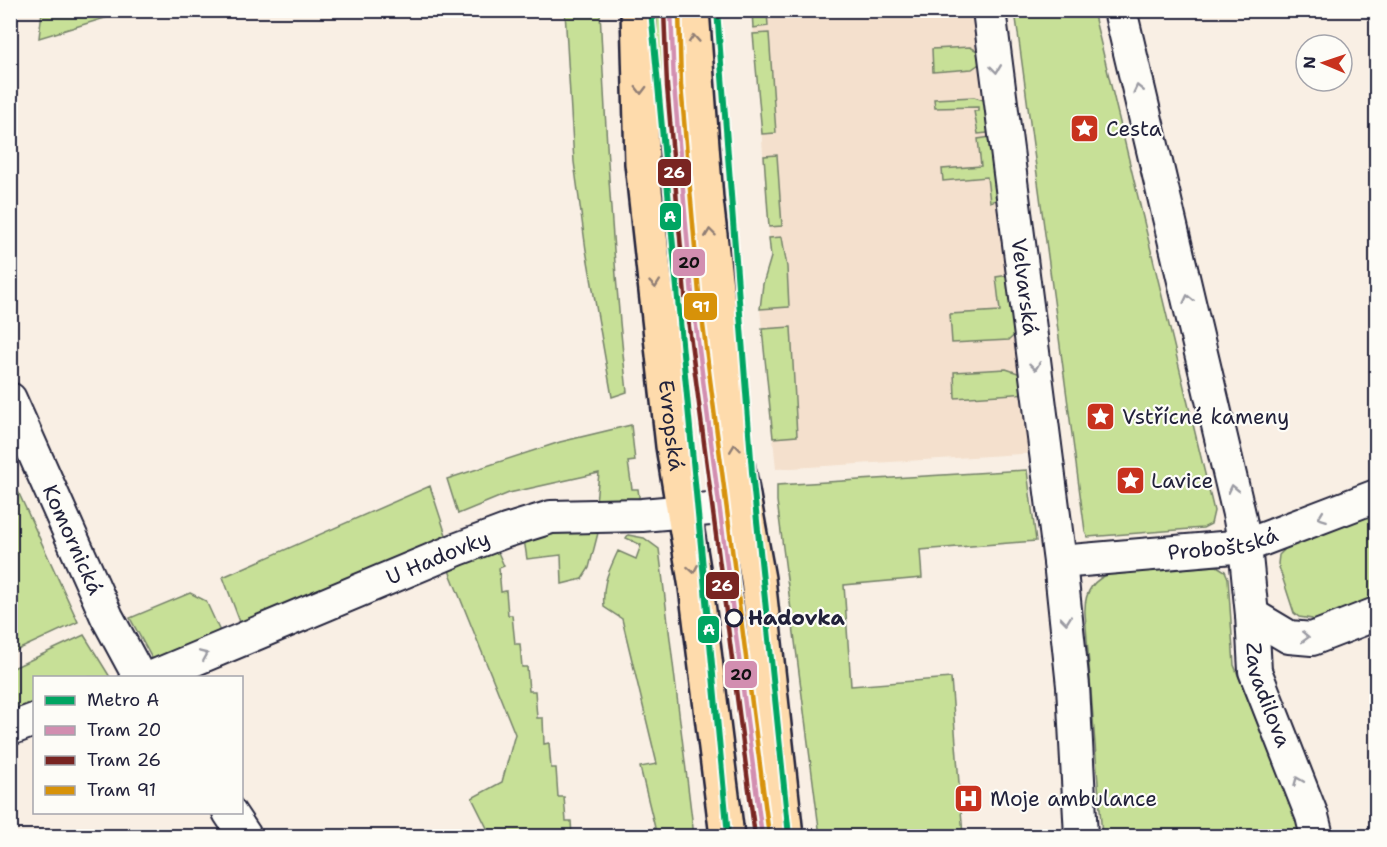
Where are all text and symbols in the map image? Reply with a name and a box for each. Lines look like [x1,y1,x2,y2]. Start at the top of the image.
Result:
north arrow [1294,33,1354,93]
one-way arrow [688,35,701,44]
text: N [1299,56,1320,69]
one-way arrow [990,64,1002,73]
one-way arrow [1133,84,1146,94]
one-way arrow [635,85,647,94]
place icon: Cesta [1069,113,1101,145]
place label: Cesta [1106,115,1162,143]
line badge: 26 [657,158,692,187]
text: 26 [663,162,685,183]
line badge: A [659,202,682,231]
text: A [664,206,676,227]
one-way arrow [704,229,717,238]
street label: Velvarská [1004,237,1045,337]
line badge: 20 [672,248,706,277]
text: 20 [678,252,700,273]
one-way arrow [649,280,661,289]
line badge: 91 [683,292,718,321]
one-way arrow [1183,294,1196,304]
text: 91 [692,296,710,317]
one-way arrow [1028,361,1041,371]
street label: Evropská [652,379,691,473]
place icon: Vstřícné kameny [1085,401,1117,433]
place label: Vstřícné kameny [1122,403,1289,431]
one-way arrow [729,443,741,453]
place icon: Lavice [1114,465,1146,497]
place label: Lavice [1151,467,1213,495]
street label: Komornická [36,480,109,599]
one-way arrow [1228,484,1241,494]
one-way arrow [1317,510,1328,523]
street label: Proboštská [1166,521,1282,567]
street label: U Hadovky [382,524,494,592]
one-way arrow [686,563,699,573]
line badge: 26 [705,571,740,600]
text: 26 [711,575,733,596]
place label: Hadovka [748,604,846,632]
marker: Hadovka [725,609,743,627]
line badge: A [697,615,720,644]
one-way arrow [1059,616,1072,625]
text: A [703,619,715,640]
one-way arrow [1301,631,1310,644]
street label: Zavadilova [1239,642,1298,751]
one-way arrow [197,650,208,662]
line badge: 20 [724,660,758,689]
text: 20 [730,664,752,685]
legend [33,676,243,814]
text: Metro A [87,688,159,712]
text: Tram 20 [87,718,161,742]
text: Tram 26 [87,748,161,772]
one-way arrow [1293,776,1305,787]
text: Tram 91 [87,778,156,802]
hospital icon: Moje ambulance [953,783,985,815]
place label: Moje ambulance [990,785,1157,813]

